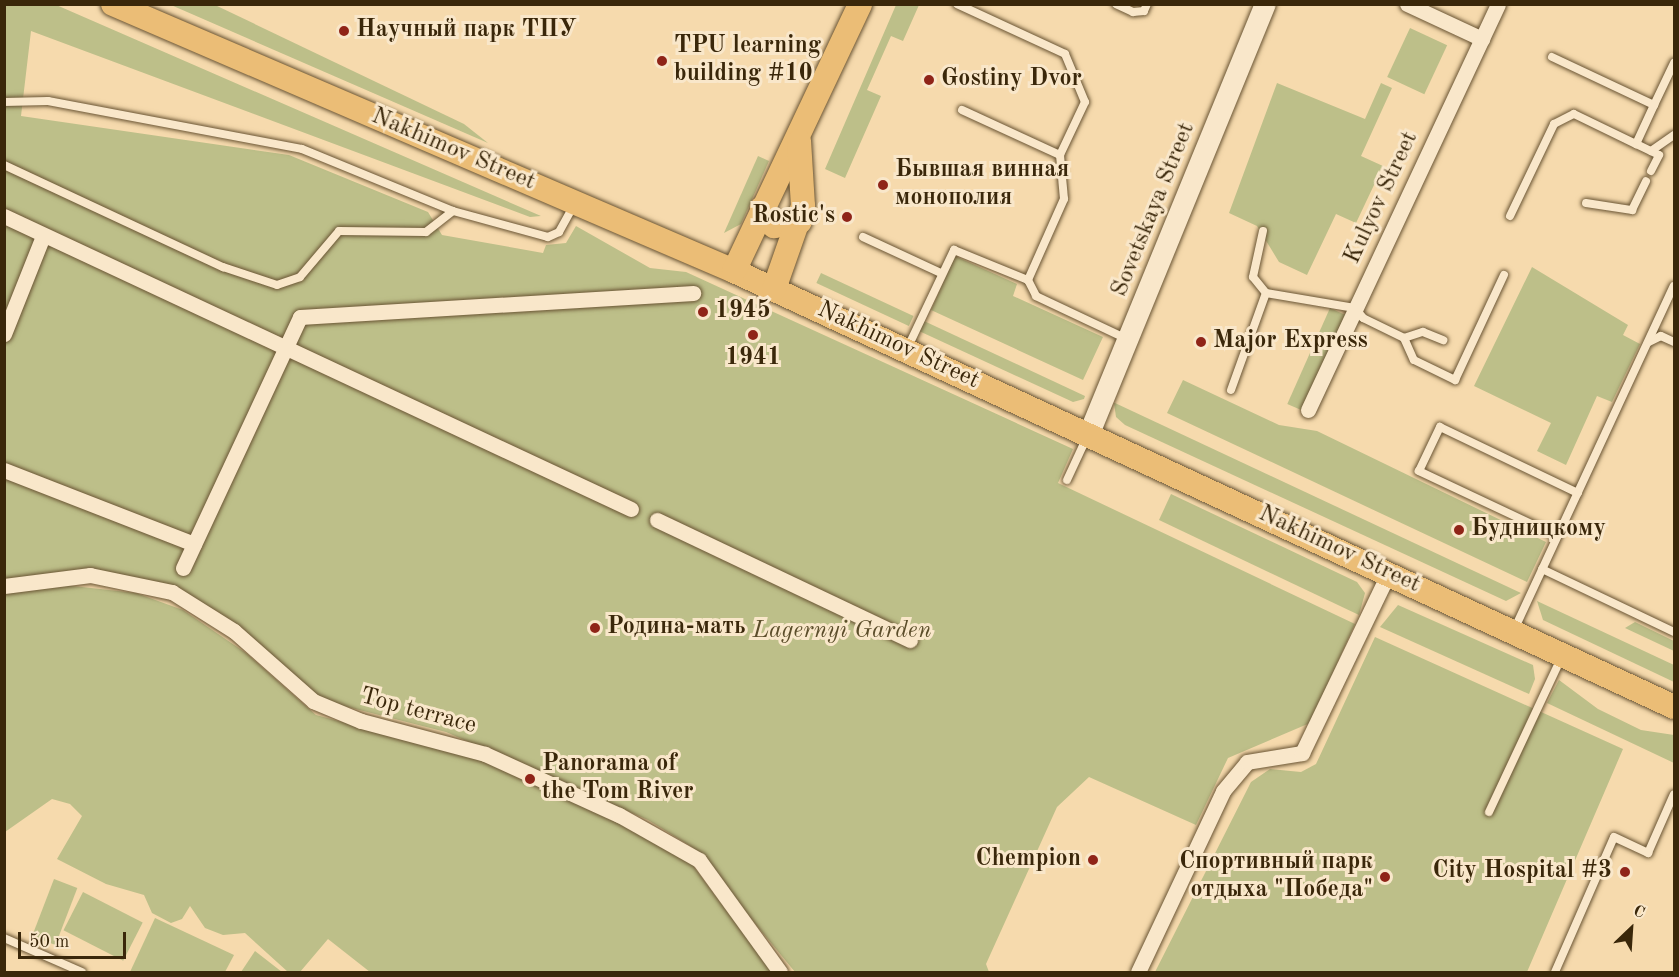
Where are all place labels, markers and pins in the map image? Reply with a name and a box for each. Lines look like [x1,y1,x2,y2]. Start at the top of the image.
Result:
place label: Научный парк ТПУ [356,17,577,45]
marker: Научный парк ТПУ [337,24,351,38]
place label: TPU learning building #10 [674,33,821,89]
marker: TPU learning building #10 [655,54,669,68]
place label: Gostiny Dvor [941,66,1082,94]
marker: Gostiny Dvor [922,73,936,87]
place label: Бывшая винная монополия [895,157,1069,213]
marker: Бывшая винная монополия [876,178,890,192]
place label: Rostic's [752,203,835,231]
marker: Rostic's [840,210,854,224]
place label: 1945 [715,298,771,326]
marker: 1945 [696,305,710,319]
marker: 1941 [746,328,760,342]
place label: Major Express [1213,328,1368,356]
marker: Major Express [1194,335,1208,349]
place label: 1941 [725,345,781,373]
place label: Будницкому [1471,516,1606,544]
marker: Будницкому [1452,523,1466,537]
place label: Родина-мать [607,614,746,642]
marker: Родина-мать [588,621,602,635]
place label: Panorama of the Tom River [542,751,694,807]
marker: Panorama of the Tom River [523,772,537,786]
place label: Chempion [976,846,1081,874]
place label: Спортивный парк отдыха "Победа" [1179,849,1373,905]
marker: Chempion [1086,853,1100,867]
place label: City Hospital #3 [1433,858,1612,886]
marker: City Hospital #3 [1616,863,1634,881]
marker: Спортивный парк отдыха "Победа" [1378,870,1392,884]

